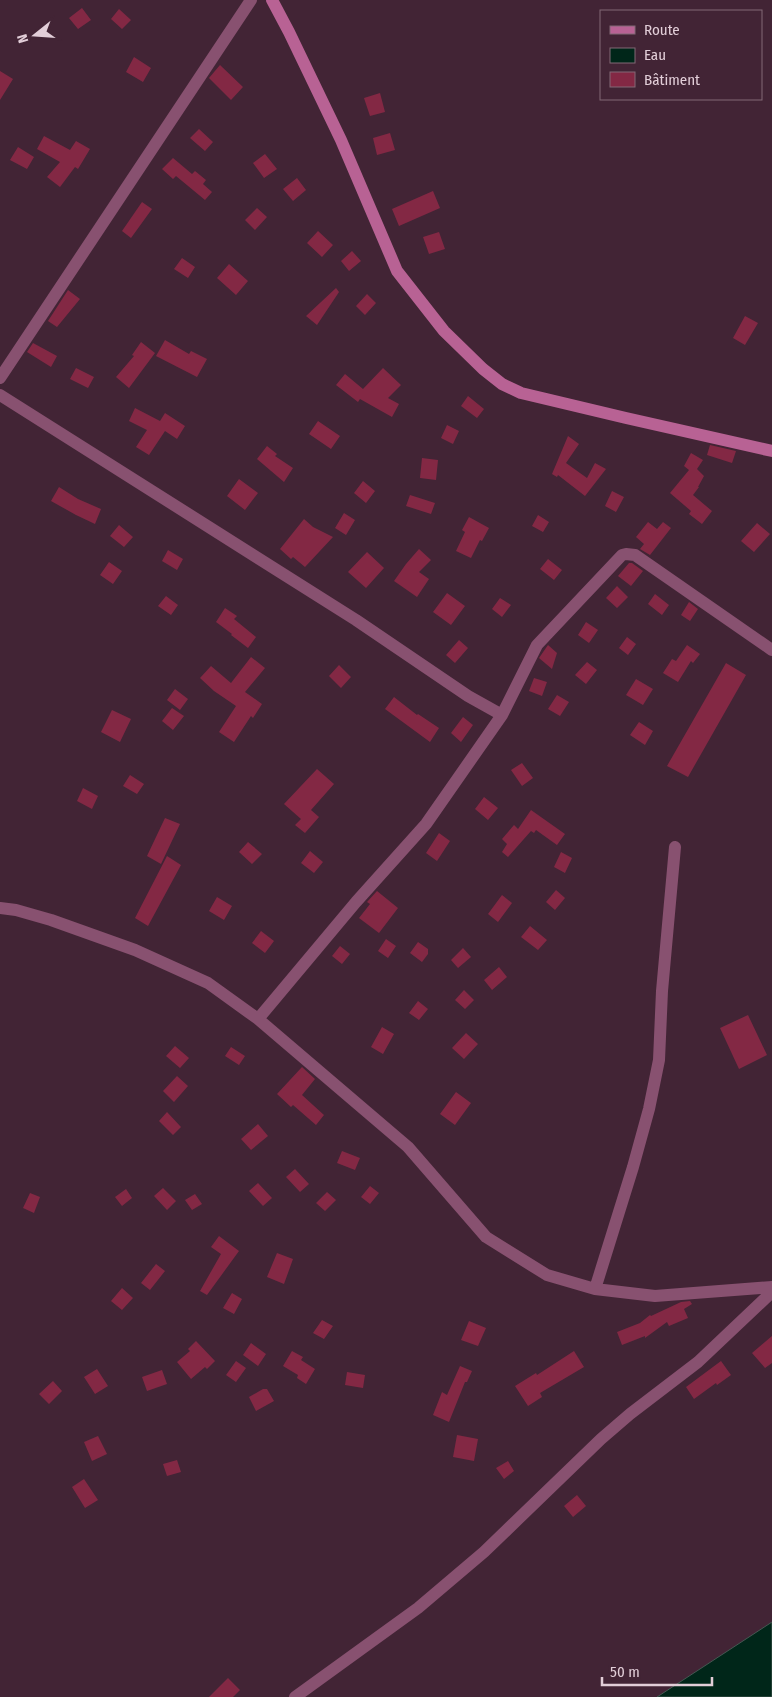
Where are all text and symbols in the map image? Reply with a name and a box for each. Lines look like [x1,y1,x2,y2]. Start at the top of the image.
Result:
north arrow [10,10,60,60]
legend [600,10,762,100]
text: Route [644,21,680,39]
text: N [14,32,32,45]
text: Eau [644,46,666,64]
text: Bâtiment [644,71,700,89]
scale bar [602,1654,712,1686]
text: 50 m [610,1663,640,1681]

